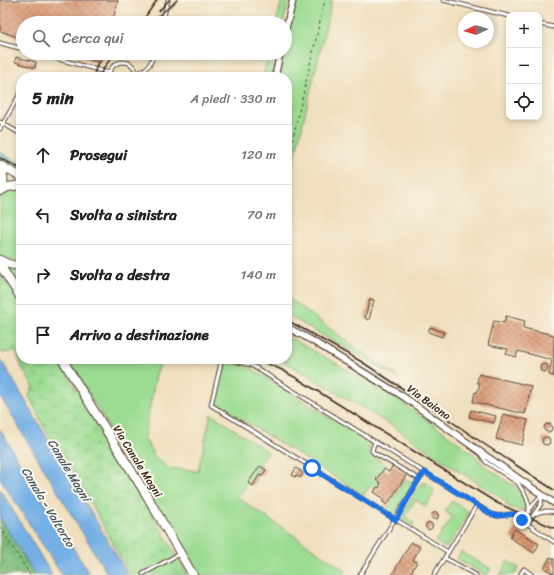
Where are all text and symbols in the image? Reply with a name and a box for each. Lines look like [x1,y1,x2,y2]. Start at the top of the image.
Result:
north arrow [458,12,494,48]
map controls [506,12,542,120]
button: + [506,12,542,48]
search box [16,16,292,60]
text: Cerca qui [62,25,124,51]
icon: search [30,27,52,49]
button: − [506,48,542,84]
text: 5 min [32,83,74,113]
button: locate [506,84,542,120]
text: A piedi · 330 m [190,87,276,110]
text: Prosegui [70,142,127,168]
text: 120 m [241,143,276,166]
icon: ahead [32,144,54,166]
text: Svolta a sinistra [70,202,177,228]
text: 70 m [247,203,276,226]
icon: left [32,204,54,226]
text: Svolta a destra [70,262,169,288]
text: 140 m [241,263,276,286]
icon: right [32,264,54,286]
text: Arrivo a destinazione [70,322,209,348]
icon: arrive [32,324,54,346]
street label: Via Baiona [403,380,455,425]
street label: Via Canale Magni [108,421,168,502]
water label: Canale Magni [42,434,98,508]
route start [303,459,321,477]
water label: Canala - Valtorto [15,463,81,552]
route end [513,511,531,529]

